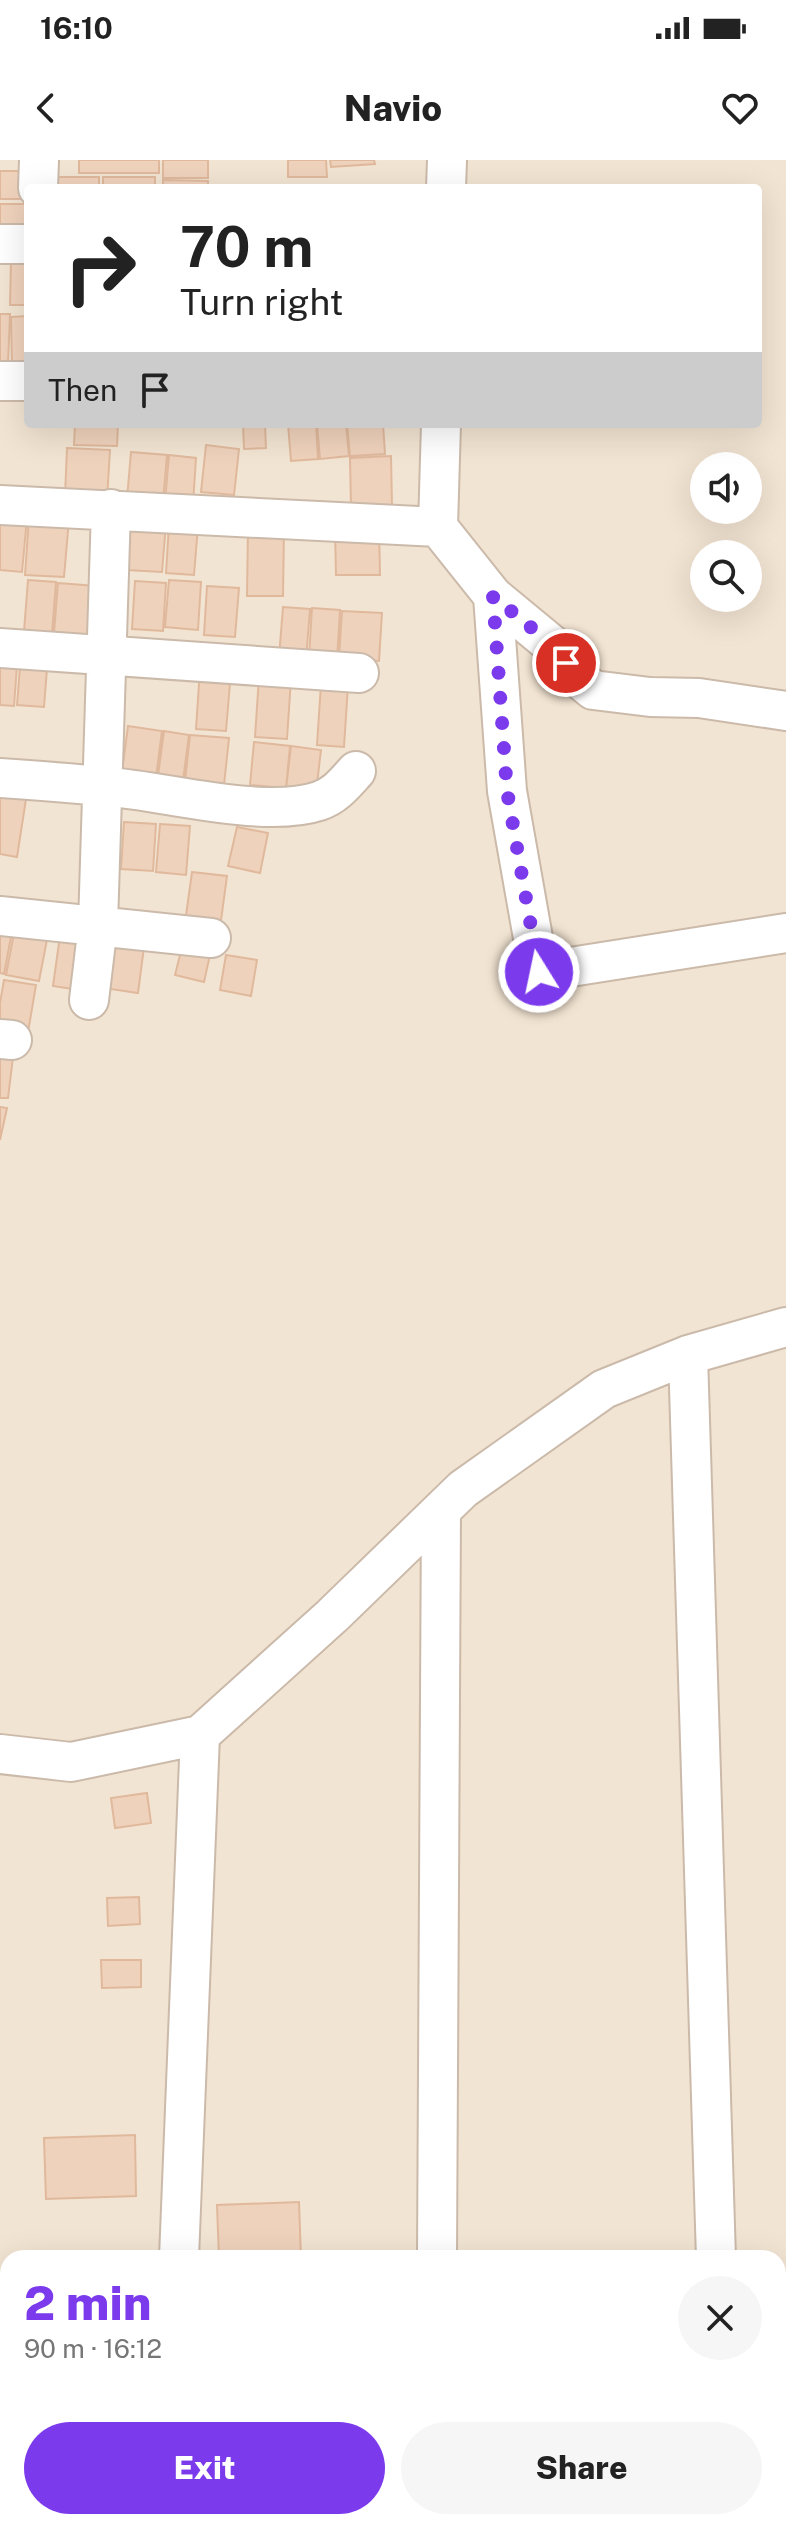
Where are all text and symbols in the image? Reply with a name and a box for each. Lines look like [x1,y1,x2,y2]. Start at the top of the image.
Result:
text: 16:10 [40,10,113,46]
icon: back [24,86,68,130]
icon: heart [718,86,762,130]
text: Navio [344,87,442,129]
text: 70 m [180,214,313,280]
icon: right [48,216,152,320]
text: Turn right [180,281,343,323]
icon: arrive [133,368,177,412]
text: Then [48,372,117,408]
map controls [690,452,762,612]
button: sound [690,452,762,524]
button: search [690,540,762,612]
pin [532,629,600,697]
icon: arrive [544,641,588,685]
position arrow [497,930,581,1014]
text: 2 min [24,2274,152,2331]
button: close [678,2276,762,2360]
text: 90 m · 16:12 [24,2333,162,2364]
button: Exit [24,2422,385,2514]
button: Share [401,2422,762,2514]

